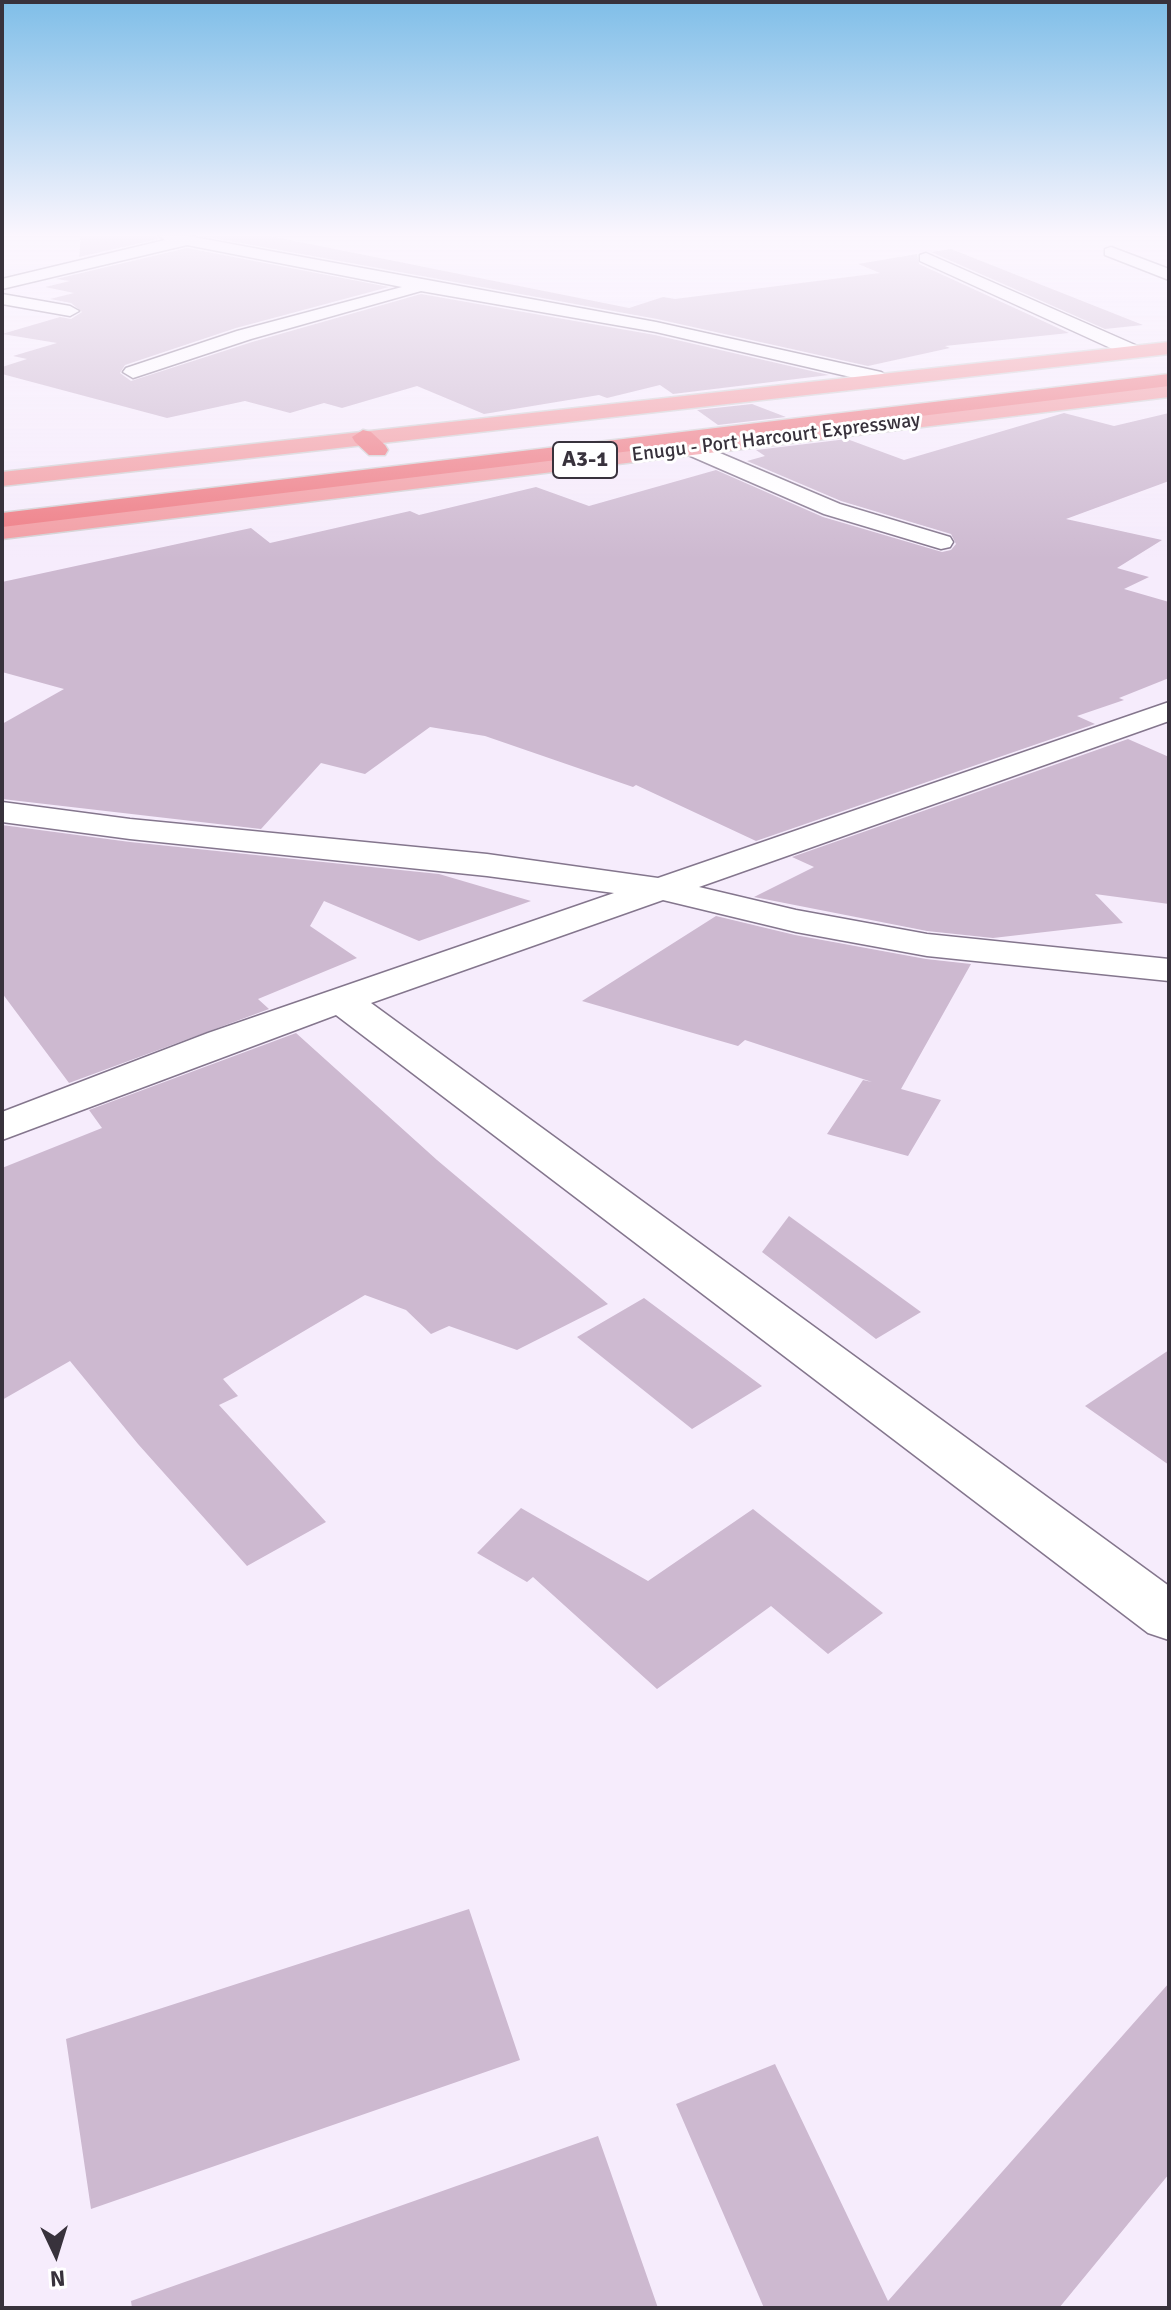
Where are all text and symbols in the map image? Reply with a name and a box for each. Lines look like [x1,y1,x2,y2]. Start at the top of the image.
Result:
street label: Enugu - Port Harcourt Expressway [630,408,922,468]
road number: A3-1 [553,442,617,478]
north arrow [16,2214,96,2294]
text: N [49,2264,66,2292]

